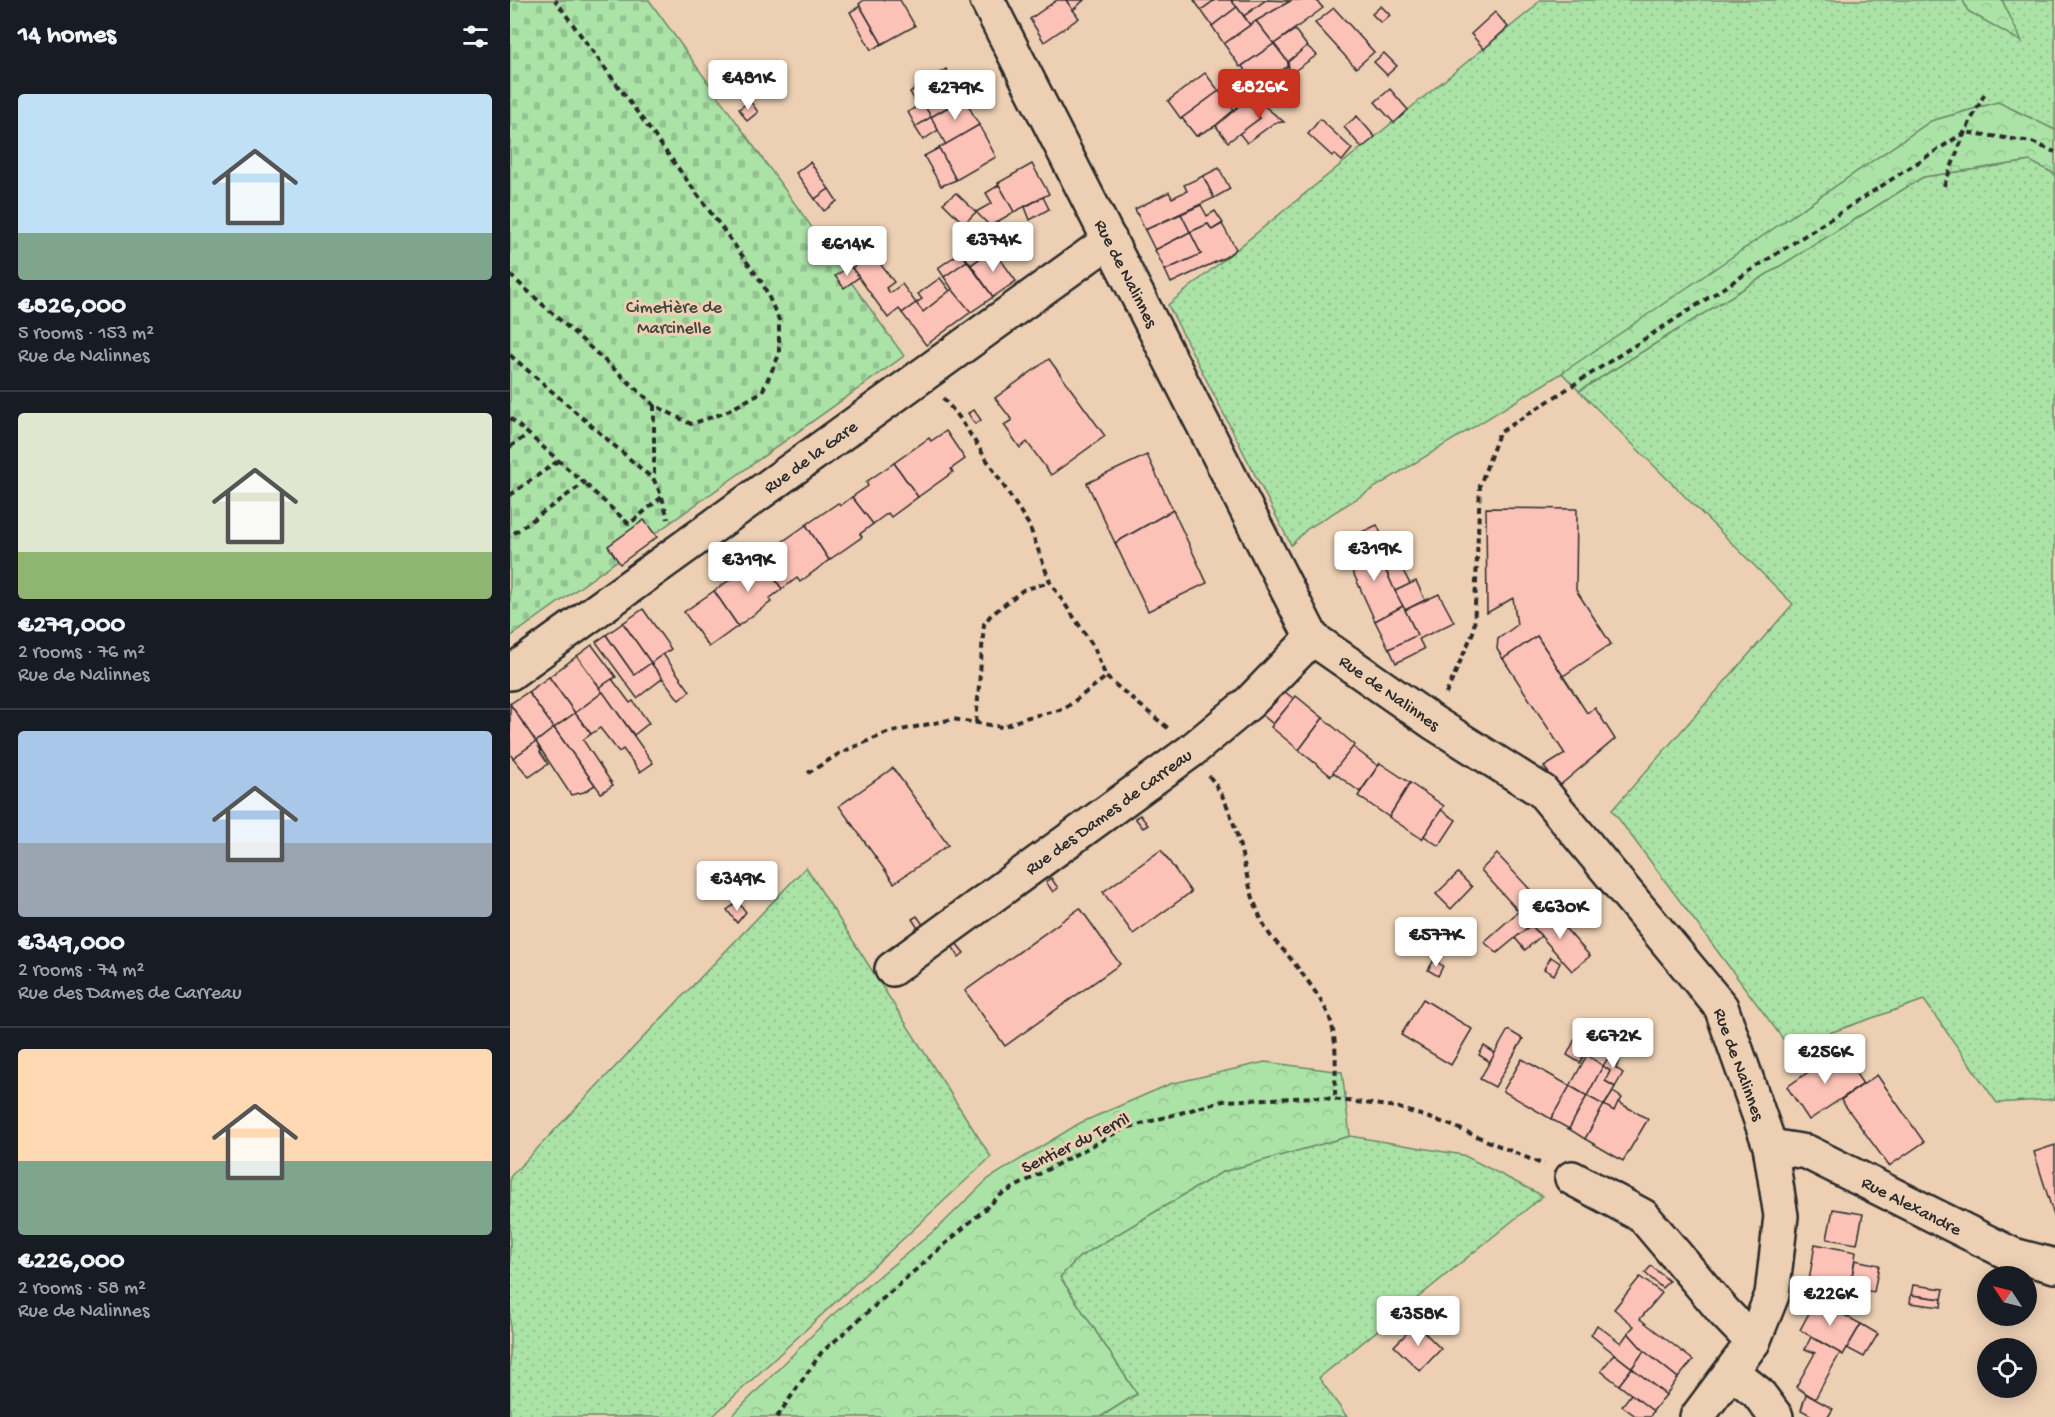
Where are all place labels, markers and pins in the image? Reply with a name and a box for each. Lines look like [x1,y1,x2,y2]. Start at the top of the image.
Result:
pin: €481K [706,60,790,111]
pin: €826K [1217,69,1301,120]
pin: €279K [913,70,997,121]
pin: €374K [951,222,1035,273]
pin: €614K [805,226,889,277]
pin: €319K [1332,531,1416,582]
pin: €319K [706,542,790,593]
pin: €349K [695,861,779,912]
pin: €630K [1518,889,1602,940]
pin: €577K [1394,917,1478,968]
pin: €672K [1571,1018,1655,1069]
pin: €256K [1783,1034,1867,1085]
pin: €226K [1788,1276,1872,1327]
pin: €358K [1376,1296,1460,1347]

